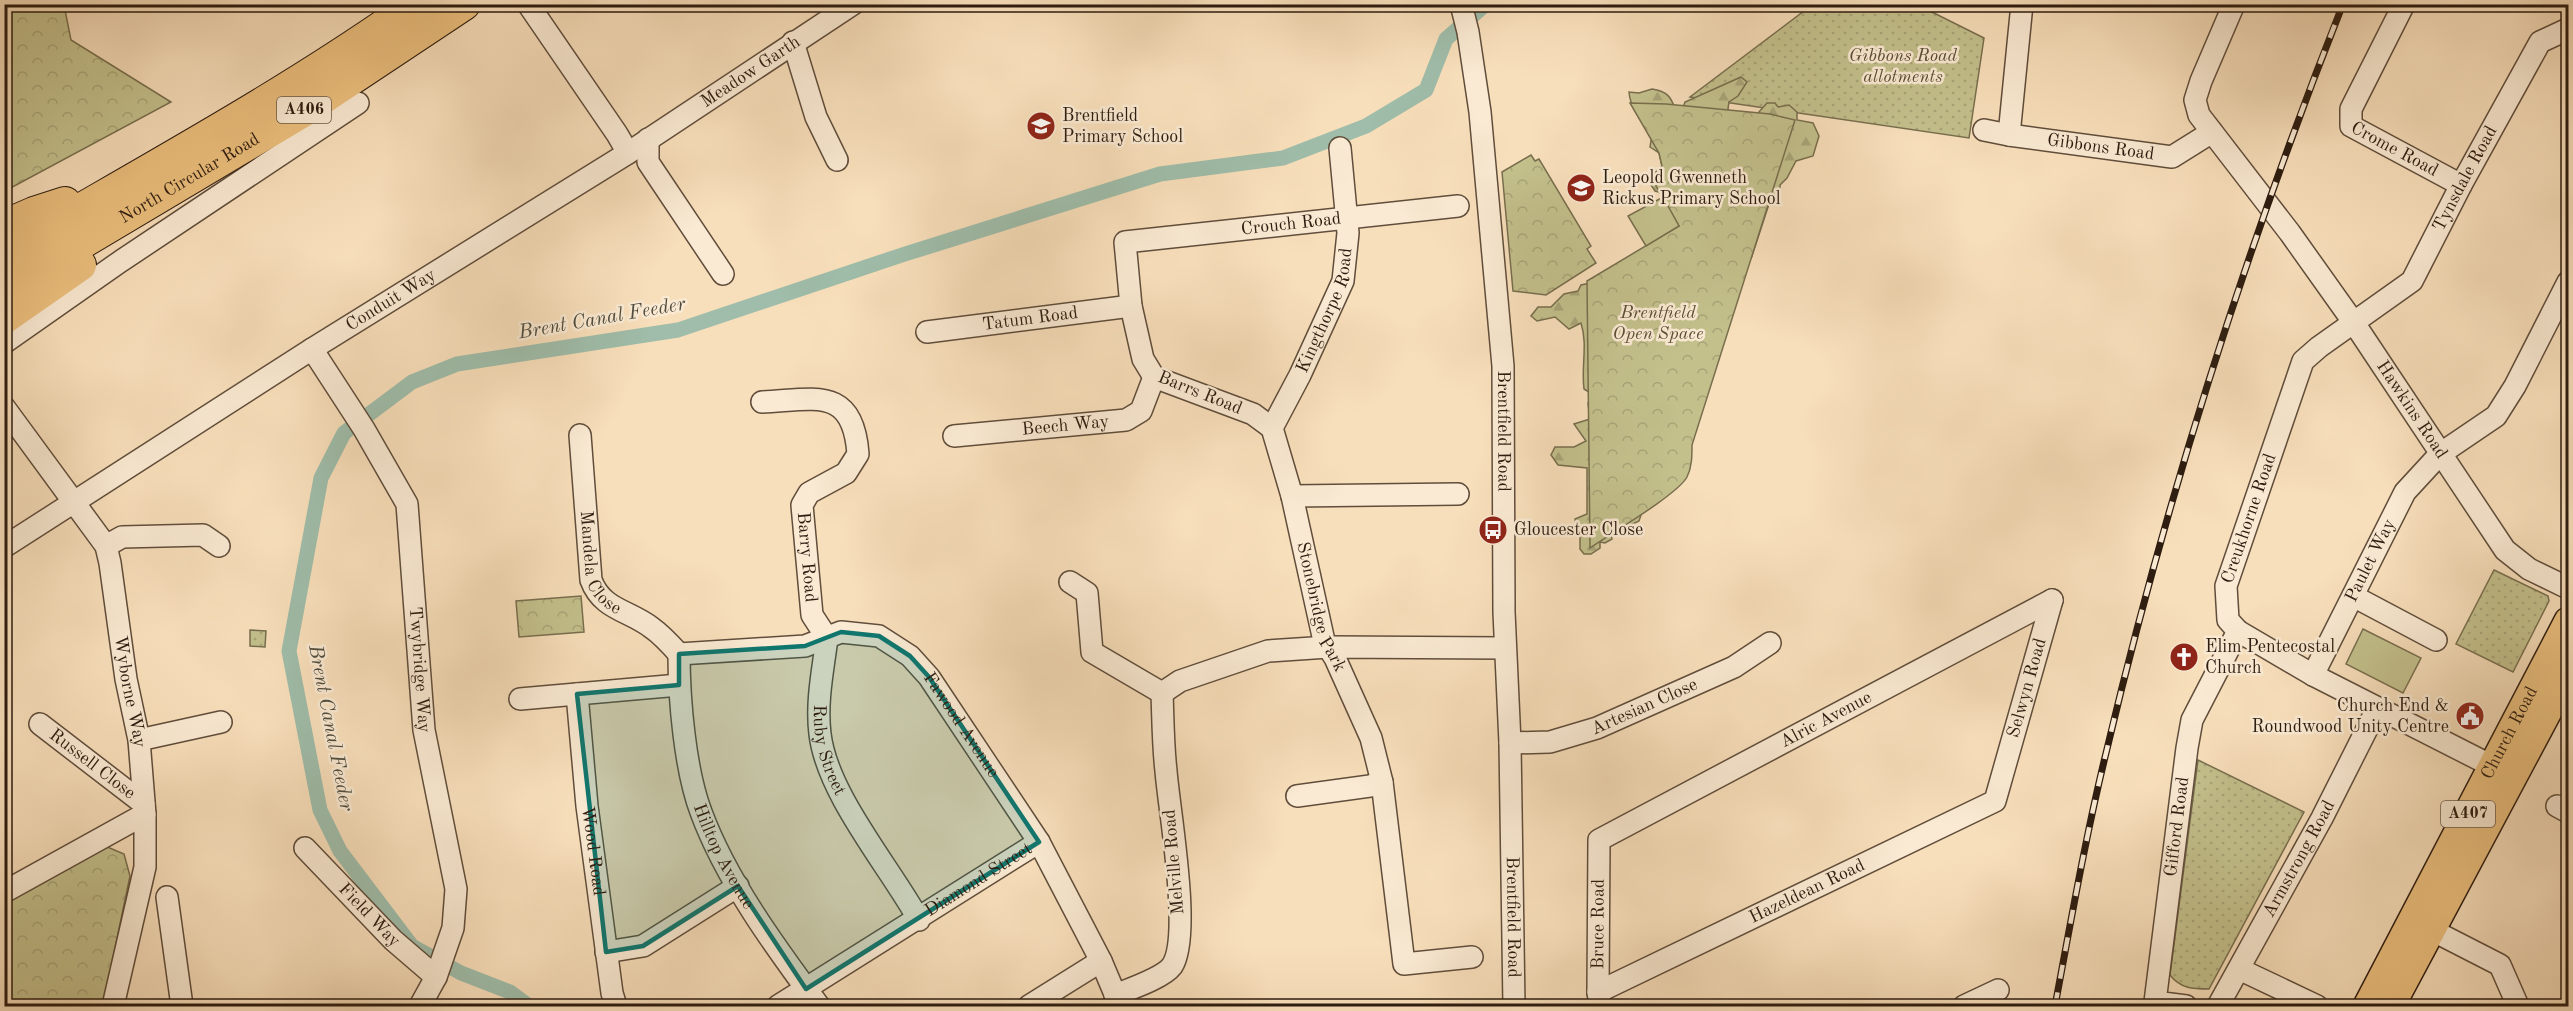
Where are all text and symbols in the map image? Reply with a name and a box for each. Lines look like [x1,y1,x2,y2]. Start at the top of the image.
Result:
street label: Meadow Garth [698,33,804,111]
park label: Gibbons Road allotments [1849,47,1958,86]
road number: A406 [277,97,331,123]
place label: Brentfield Primary School [1062,107,1183,146]
school or university icon: Brentfield Primary School [1025,110,1057,142]
street label: Crome Road [2348,119,2441,180]
street label: Tynsdale Road [2430,123,2501,234]
street label: North Circular Road [116,130,263,227]
street label: Gibbons Road [2046,131,2155,164]
place label: Leopold Gwenneth Rickus Primary School [1602,169,1781,208]
school or university icon: Leopold Gwenneth Rickus Primary School [1565,172,1597,204]
street label: Crouch Road [1240,210,1342,238]
street label: Kingthorpe Road [1293,247,1355,376]
street label: Conduit Way [343,265,439,335]
water label: Brent Canal Feeder [516,294,687,344]
street label: Tatum Road [981,304,1079,334]
park label: Brentfield Open Space [1613,304,1703,343]
street label: Hawkins Road [2373,358,2451,462]
street label: Barrs Road [1155,368,1245,418]
street label: Brentfield Road [1494,370,1513,492]
street label: Beech Way [1021,413,1110,439]
street label: Creukhorne Road [2219,451,2280,586]
street label: Mandela Close [577,510,624,618]
street label: Barry Road [794,511,820,603]
bus stop icon: Gloucester Close [1477,514,1509,546]
street label: Paulet Way [2342,516,2399,605]
place label: Gloucester Close [1514,521,1643,539]
street label: Stonebridge Park [1293,540,1349,675]
street label: Twybridge Way [406,606,433,734]
street label: Wyborne Way [111,635,149,748]
street label: Selwyn Road [2004,636,2050,740]
place label: Elim Pentecostal Church [2205,638,2335,677]
church icon: Elim Pentecostal Church [2168,641,2200,673]
water label: Brent Canal Feeder [304,642,356,813]
street label: Fawood Avenue [920,669,1002,781]
street label: Artesian Close [1589,675,1700,738]
street label: Church Road [2478,684,2541,782]
street label: Alric Avenue [1777,688,1875,751]
place label: Church End & Roundwood Unity Centre [2252,697,2449,736]
public building icon: Church End & Roundwood Unity Centre [2454,700,2486,732]
street label: Ruby Street [810,704,849,799]
street label: Russell Close [46,726,139,803]
street label: Gifford Road [2162,776,2192,878]
street label: Armstrong Road [2260,797,2338,920]
street label: Hilltop Avenue [690,801,758,912]
road number: A407 [2441,801,2495,827]
street label: Wood Road [578,805,608,897]
street label: Melville Road [1160,809,1188,915]
street label: Diamond Street [922,840,1036,920]
street label: Brentfield Road [1503,856,1523,978]
street label: Hazeldean Road [1747,856,1868,927]
street label: Bruce Road [1589,879,1608,970]
street label: Field Way [335,880,404,951]

